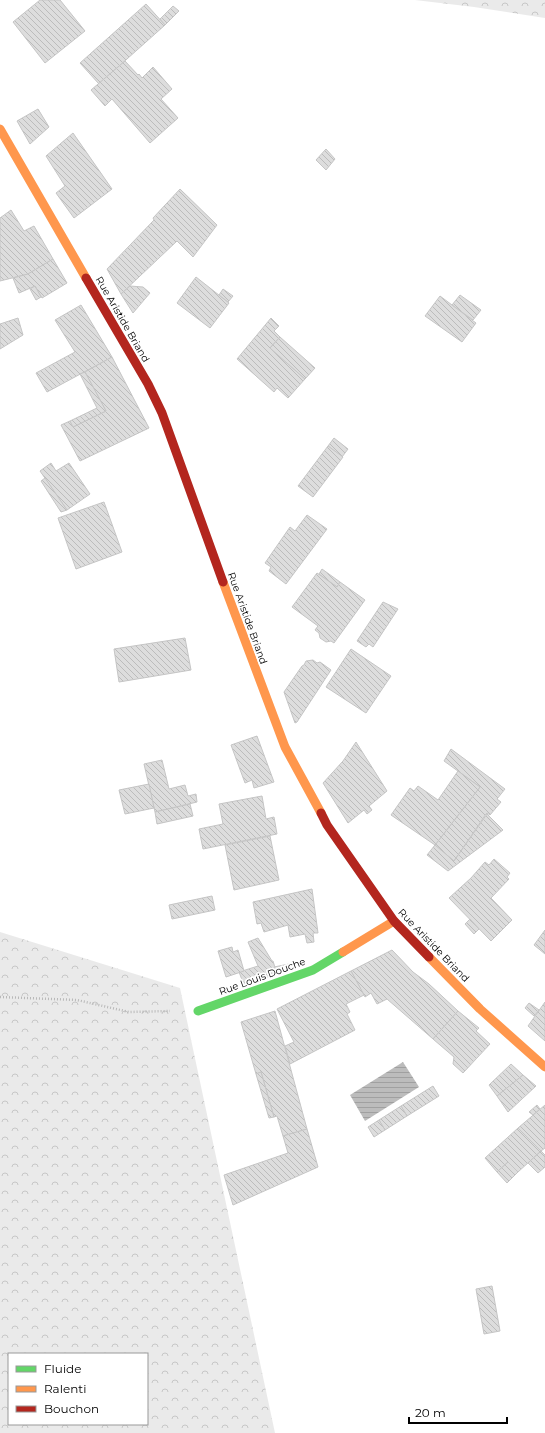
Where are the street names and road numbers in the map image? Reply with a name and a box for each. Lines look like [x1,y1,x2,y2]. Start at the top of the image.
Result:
street label: Rue Aristide Briand [93,274,152,365]
street label: Rue Aristide Briand [225,570,270,666]
street label: Rue Aristide Briand [395,906,472,985]
street label: Rue Louis Douche [217,955,307,998]

